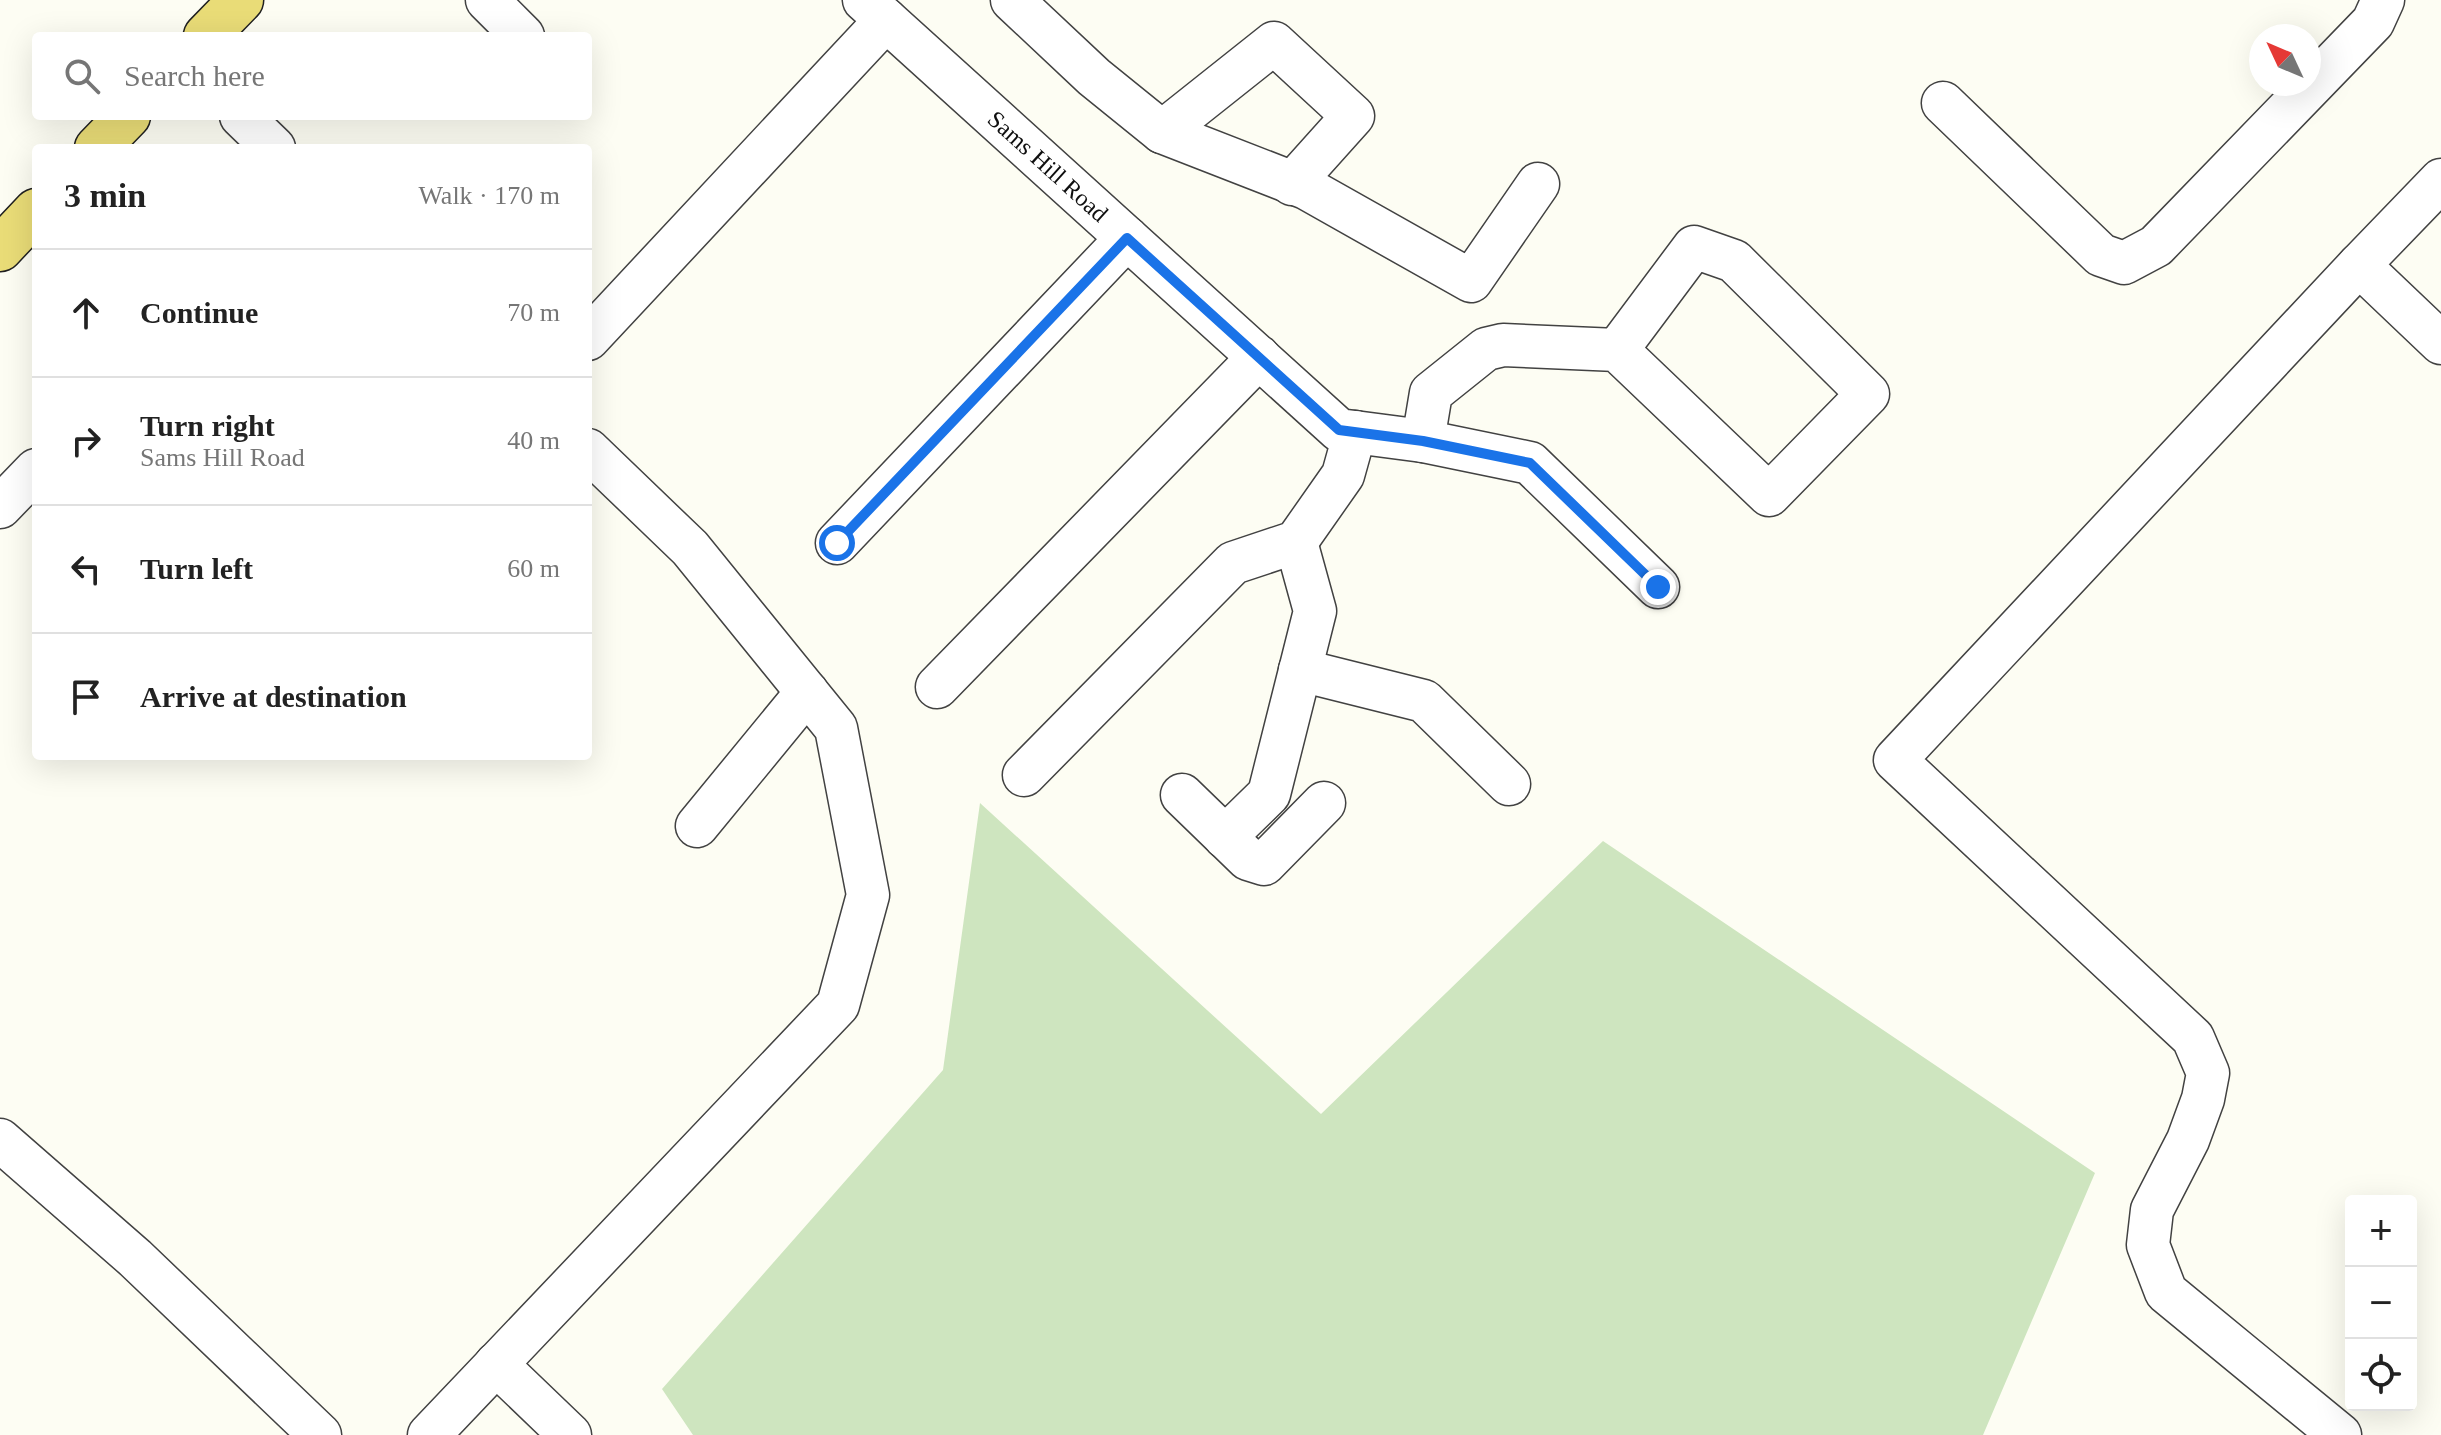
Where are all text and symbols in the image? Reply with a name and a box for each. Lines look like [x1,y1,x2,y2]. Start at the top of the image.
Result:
north arrow [2249,24,2321,96]
search box [32,32,592,120]
icon: search [60,54,104,98]
text: Search here [124,59,265,92]
street label: Sams Hill Road [983,106,1113,227]
text: 3 min [64,177,146,214]
text: Walk · 170 m [418,181,560,210]
icon: ahead [64,291,108,335]
text: Continue [140,296,258,329]
text: 70 m [507,298,560,327]
text: Turn right [140,409,275,442]
icon: right [64,419,108,463]
text: 40 m [507,426,560,455]
text: Sams Hill Road [140,443,305,472]
route start [819,525,855,561]
icon: left [64,547,108,591]
text: Turn left [140,552,253,585]
text: 60 m [507,554,560,583]
route end [1640,569,1676,605]
icon: arrive [64,675,108,719]
text: Arrive at destination [140,680,407,713]
map controls [2345,1195,2417,1411]
button: + [2345,1195,2417,1267]
button: − [2345,1267,2417,1339]
button: locate [2345,1339,2417,1411]

